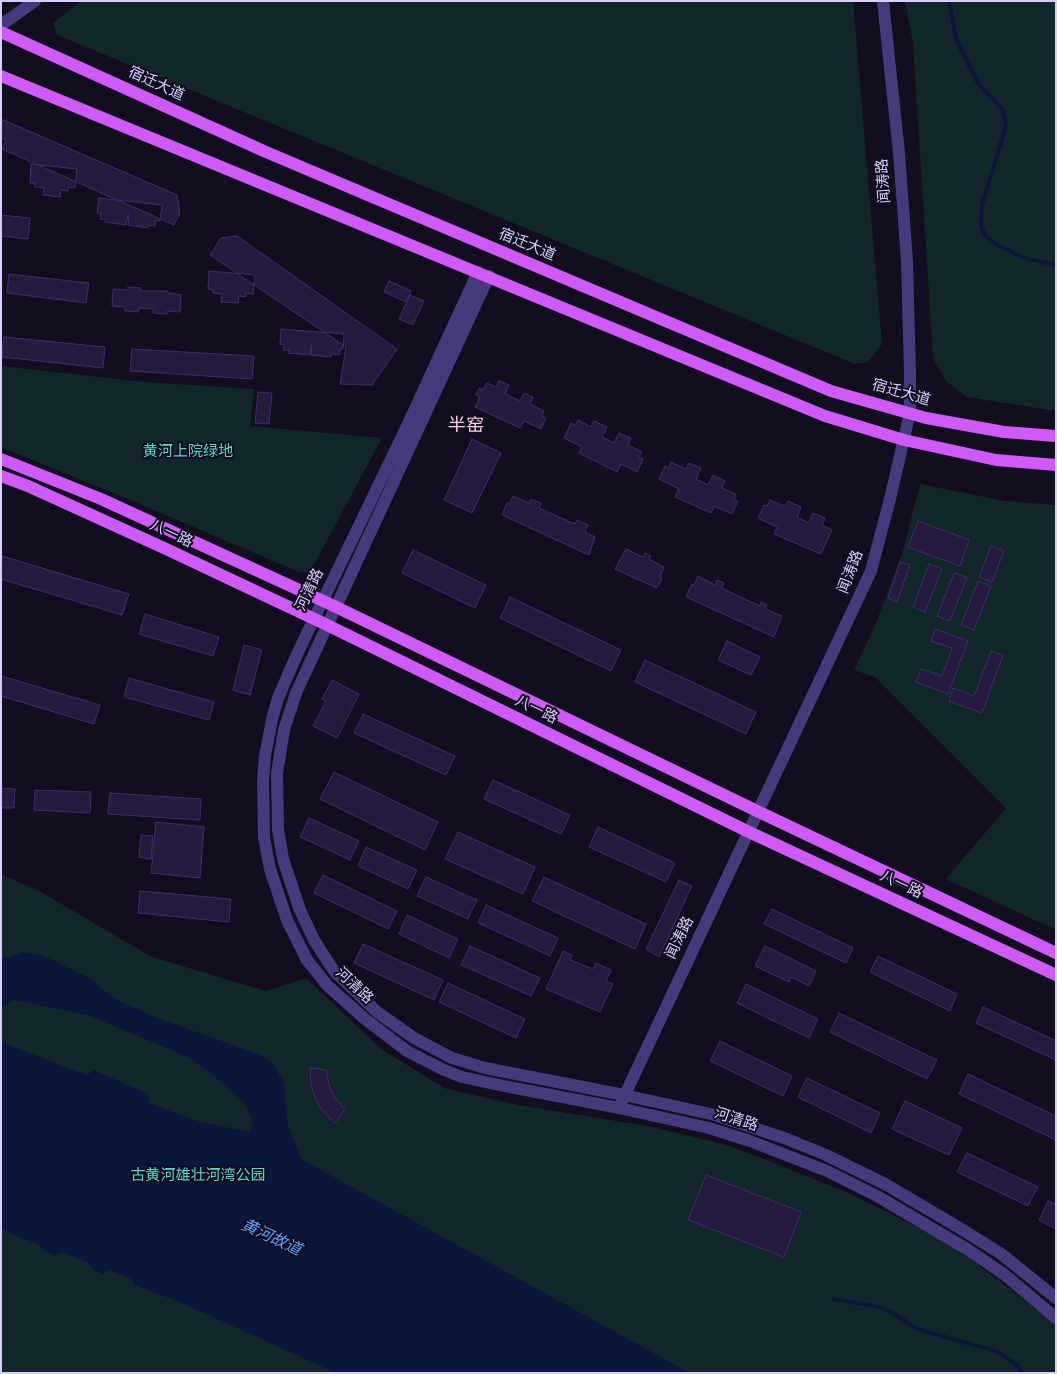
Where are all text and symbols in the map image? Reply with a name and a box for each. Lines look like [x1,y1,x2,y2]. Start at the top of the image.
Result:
street label: 宿迁大道 [125,63,187,105]
street label: 闻涛路 [873,158,895,204]
street label: 宿迁大道 [496,225,558,265]
street label: 宿迁大道 [870,376,932,410]
district label: 半窑 [448,415,484,437]
park label: 黄河上院绿地 [143,443,233,461]
street label: 八一路 [147,516,195,552]
street label: 闻涛路 [835,548,867,596]
street label: 河清路 [292,566,328,614]
street label: 八一路 [512,692,560,728]
street label: 八一路 [877,867,925,903]
street label: 闻涛路 [662,914,698,962]
street label: 河清路 [331,964,377,1008]
street label: 河清路 [712,1104,760,1136]
park label: 古黄河雄壮河湾公园 [131,1167,265,1185]
water label: 黄河故道 [238,1216,304,1260]

